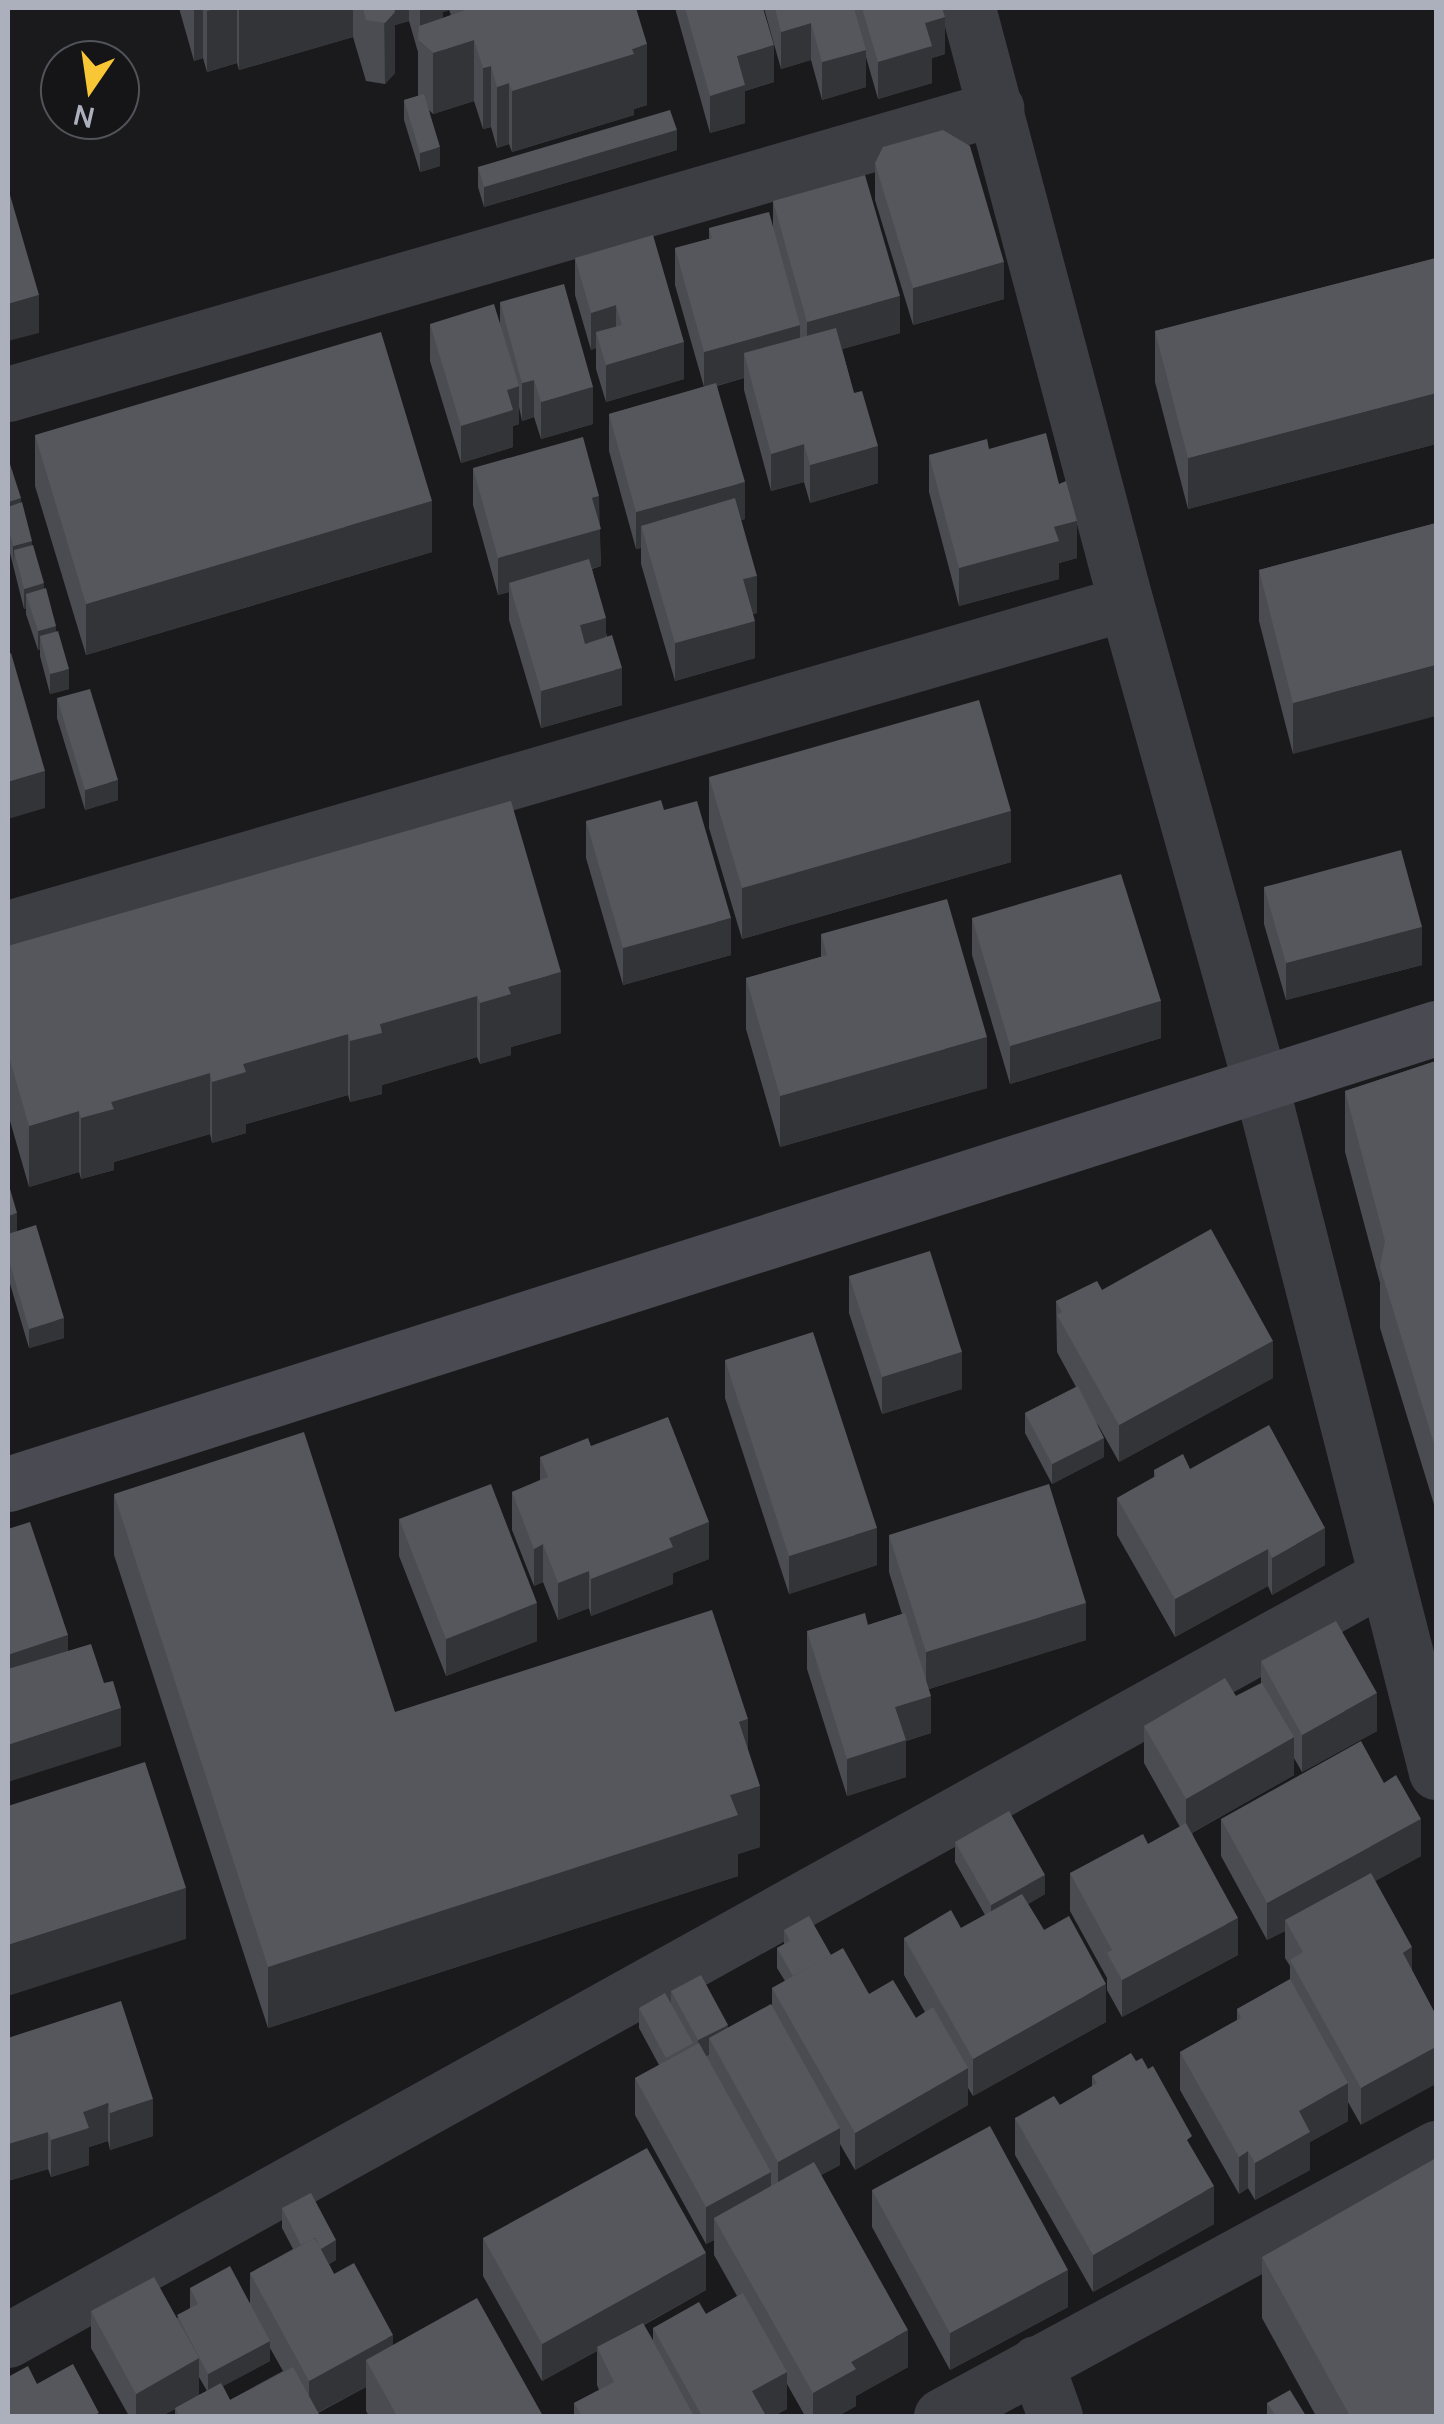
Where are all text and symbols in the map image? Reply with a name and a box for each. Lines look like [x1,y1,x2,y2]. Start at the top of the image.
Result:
north arrow [40,40,140,140]
text: N [70,97,98,138]

